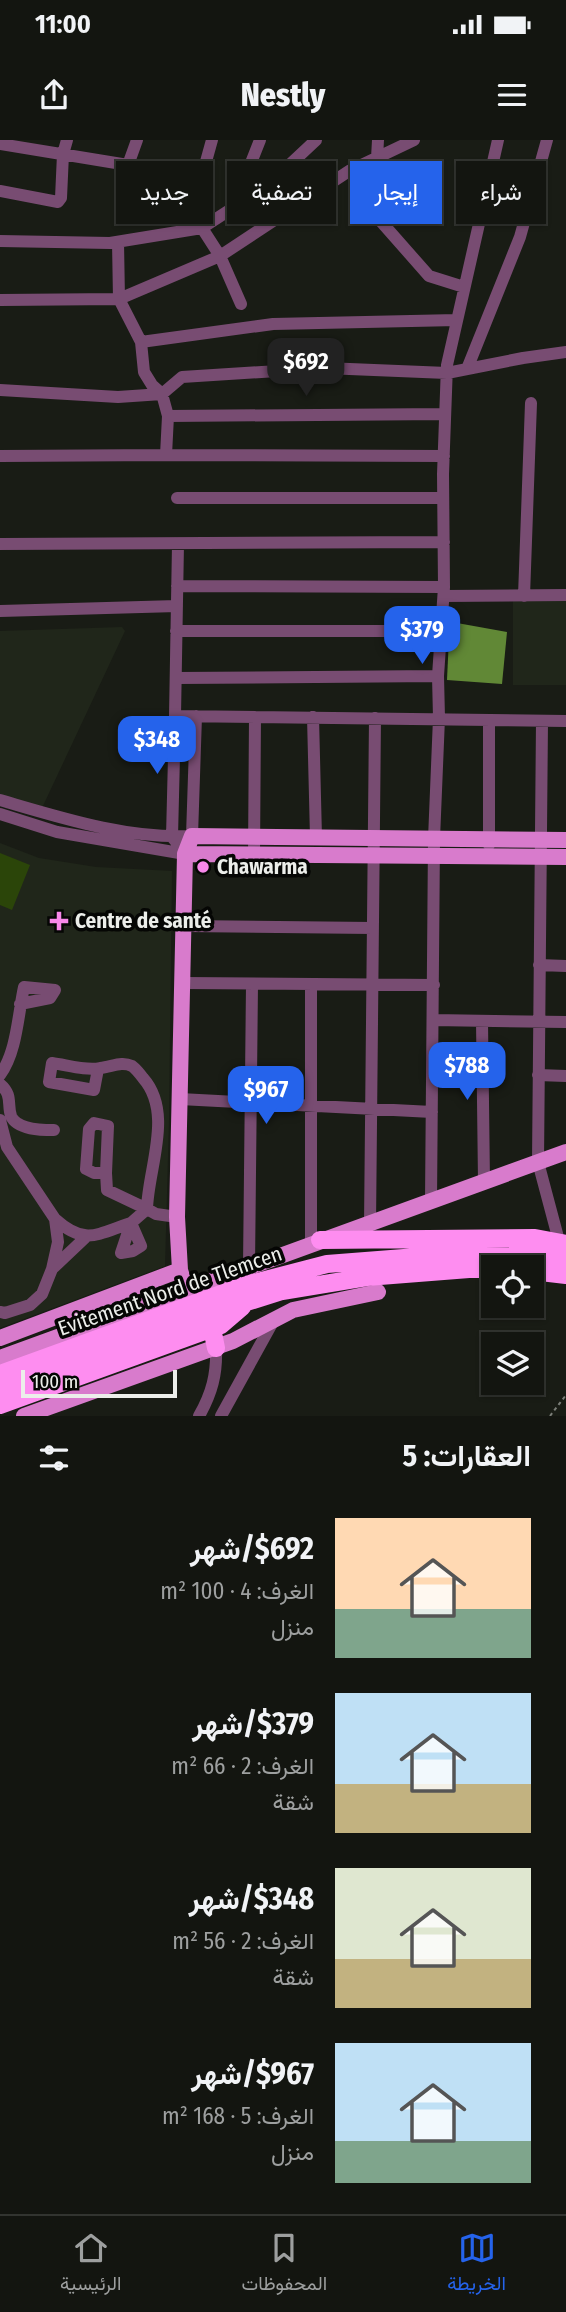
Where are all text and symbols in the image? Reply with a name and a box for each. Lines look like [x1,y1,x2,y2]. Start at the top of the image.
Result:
text: 11:00 [35,9,91,40]
icon: share [35,76,73,114]
text: Nestly [241,76,325,114]
icon: menu [493,76,531,114]
chip: جديد [116,161,213,224]
chip: تصفية [227,161,336,224]
chip: إيجار [350,161,442,224]
chip: شراء [456,161,546,224]
pin: $692 [265,338,347,398]
text: $692 [283,347,329,375]
pin: $379 [381,606,463,666]
text: $379 [400,615,444,643]
pin: $348 [116,716,198,776]
text: $348 [134,725,180,753]
place label: Chawarma [217,854,308,880]
marker: Chawarma [195,859,211,875]
place label: Centre de santé [75,908,212,934]
marker: Centre de santé [49,911,69,931]
pin: $788 [426,1042,508,1102]
text: $788 [445,1051,489,1079]
pin: $967 [225,1066,307,1126]
text: $967 [244,1075,288,1103]
street label: Evitement Nord de Tlemcen [55,1240,285,1342]
map controls [481,1255,544,1395]
button: locate [481,1255,544,1318]
button: layers [481,1332,544,1395]
scale bar [21,1367,177,1399]
text: 100 m [32,1370,78,1393]
text: العقارات: 5 [403,1438,531,1474]
icon: filters [35,1439,73,1477]
text: $692/شهر [190,1531,314,1567]
icon: home [391,1546,475,1630]
text: الغرف: 4 · 100 m² [160,1577,314,1605]
text: منزل [271,1613,314,1641]
text: $379/شهر [192,1706,314,1742]
icon: home [391,1721,475,1805]
text: الغرف: 2 · 66 m² [171,1752,314,1780]
text: شقة [272,1788,314,1816]
text: $348/شهر [189,1881,314,1917]
icon: home [391,1896,475,1980]
text: الغرف: 2 · 56 m² [172,1927,314,1955]
text: شقة [272,1963,314,1991]
text: $967/شهر [191,2056,314,2092]
icon: home [391,2071,475,2155]
text: الغرف: 5 · 168 m² [162,2102,314,2130]
text: منزل [271,2138,314,2166]
tab: الرئيسية [60,2229,121,2300]
tab: المحفوظات [242,2229,327,2300]
tab: الخريطة [447,2229,506,2300]

